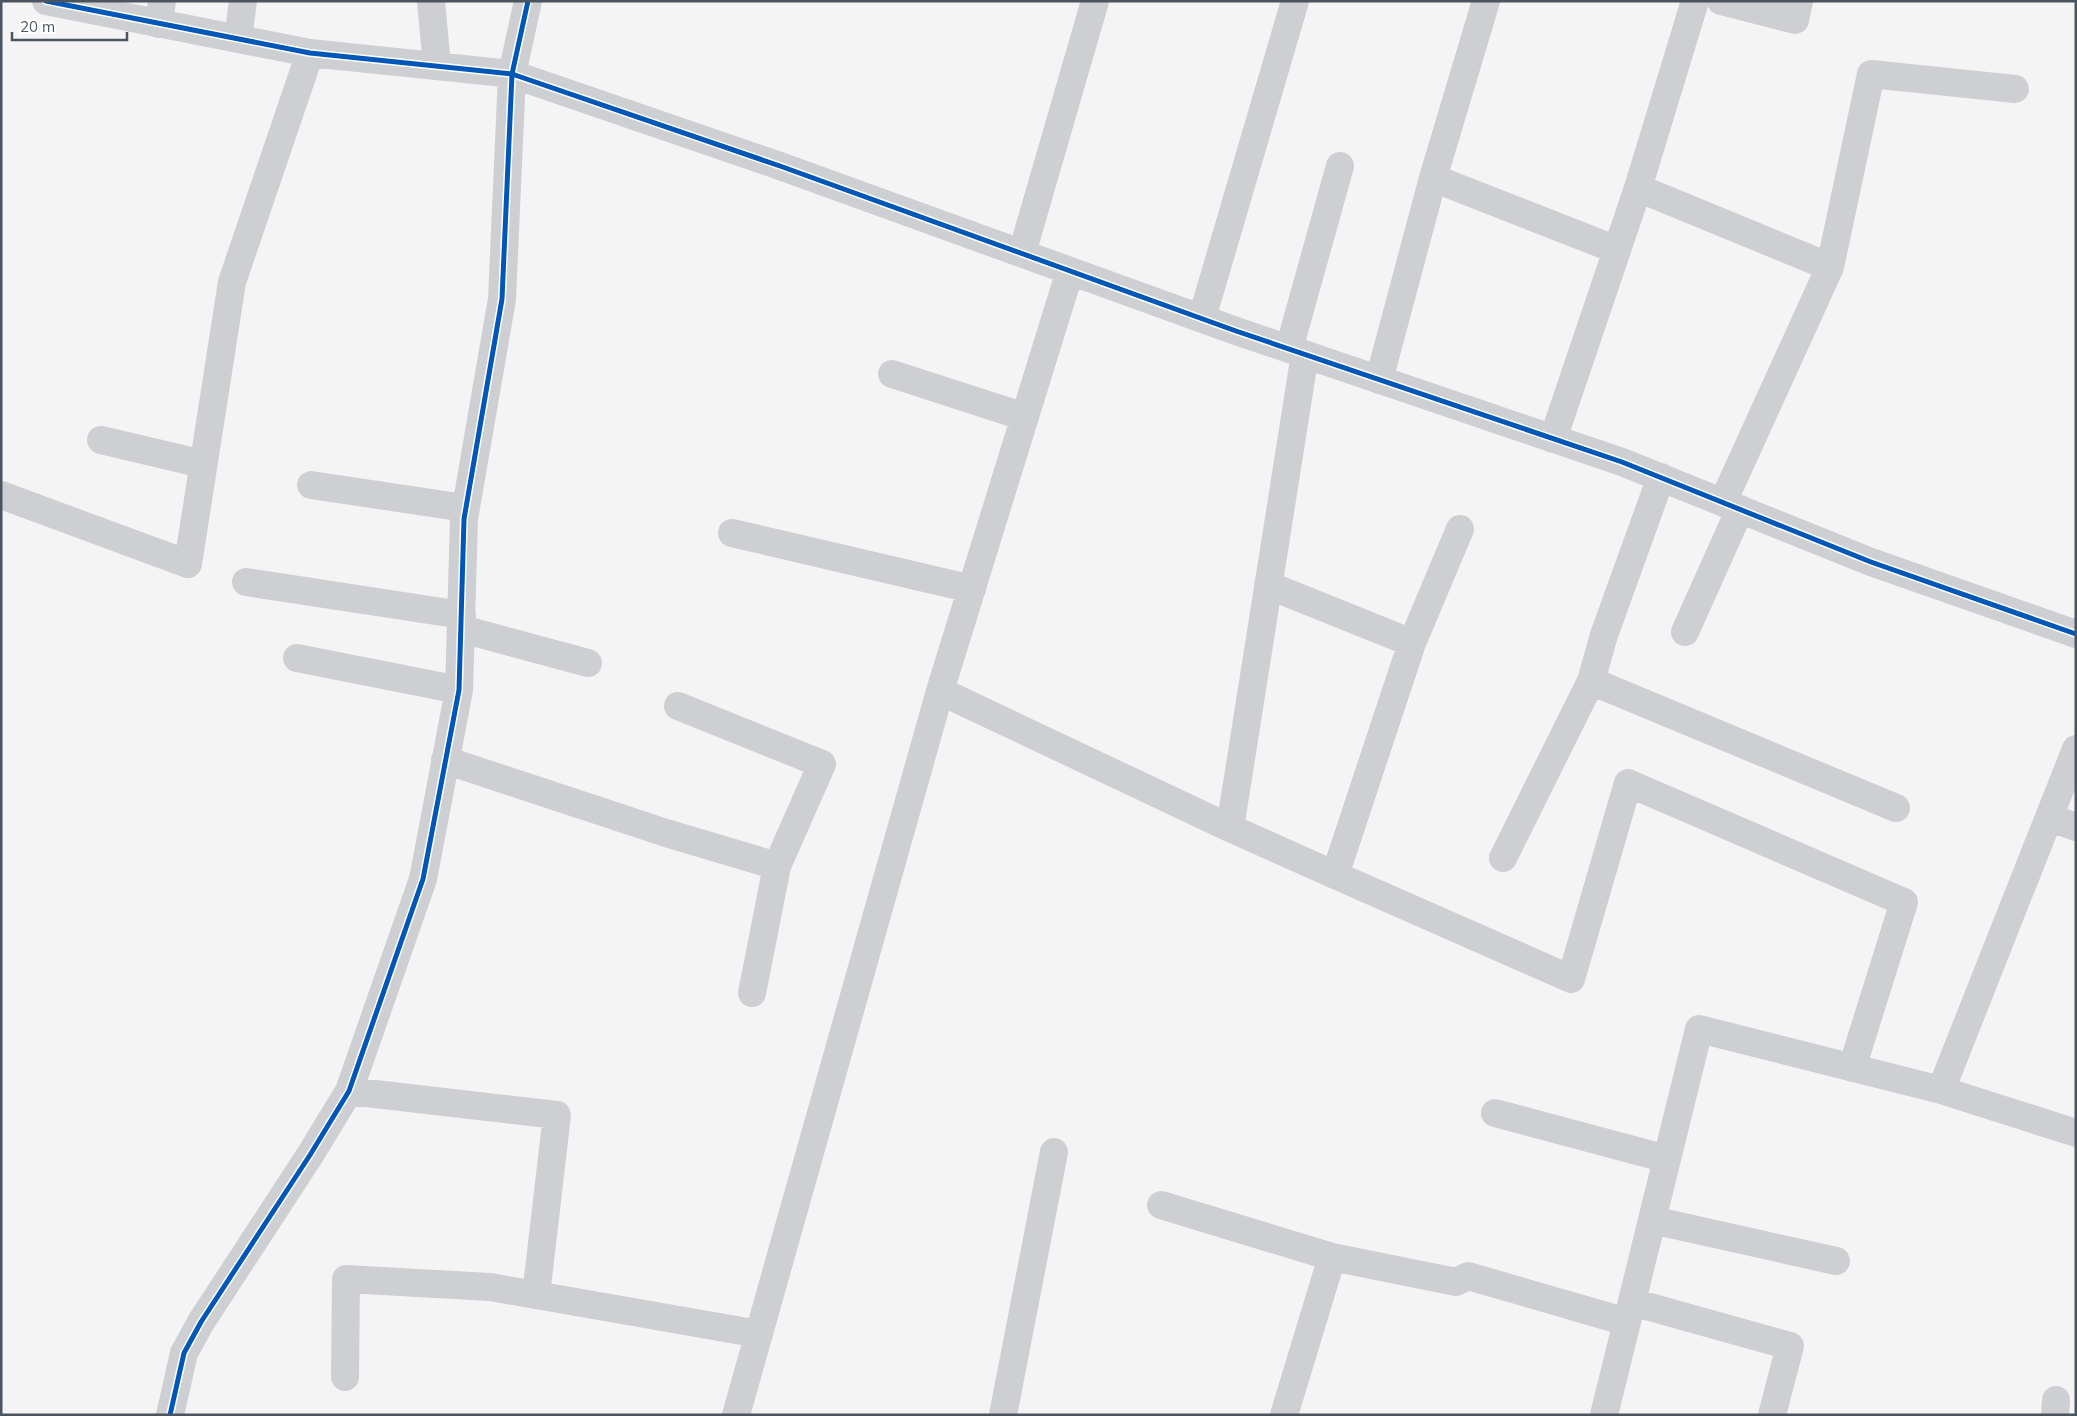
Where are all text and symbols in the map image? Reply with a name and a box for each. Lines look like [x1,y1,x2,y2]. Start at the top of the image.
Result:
scale bar [12,10,128,42]
text: 20 m [20,17,55,36]

